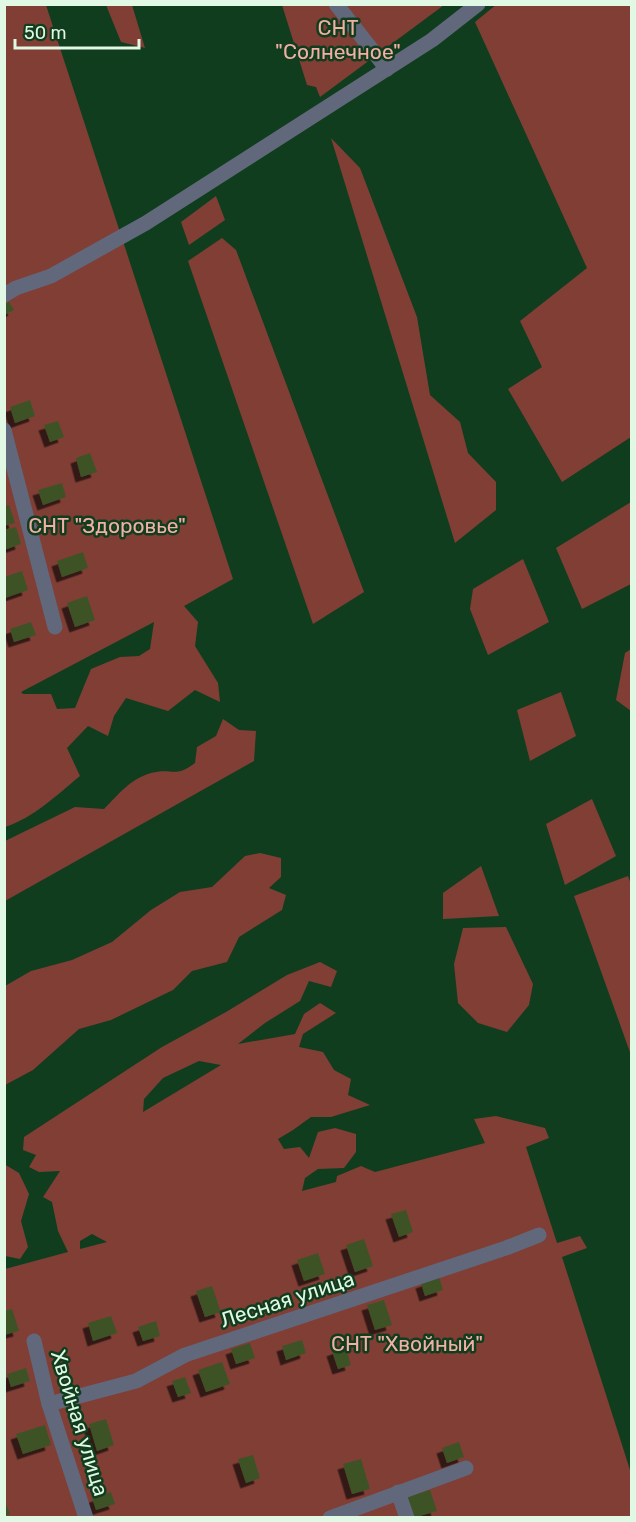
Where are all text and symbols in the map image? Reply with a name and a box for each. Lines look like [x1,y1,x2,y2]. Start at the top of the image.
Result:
scale bar [15,12,140,50]
park label: СНТ "Солнечное" [275,15,401,64]
text: 50 m [24,22,67,44]
park label: СНТ "Здоровье" [28,513,186,538]
street label: Лесная улица [217,1266,357,1332]
park label: СНТ "Хвойный" [331,1331,483,1356]
street label: Хвойная улица [46,1347,114,1499]

